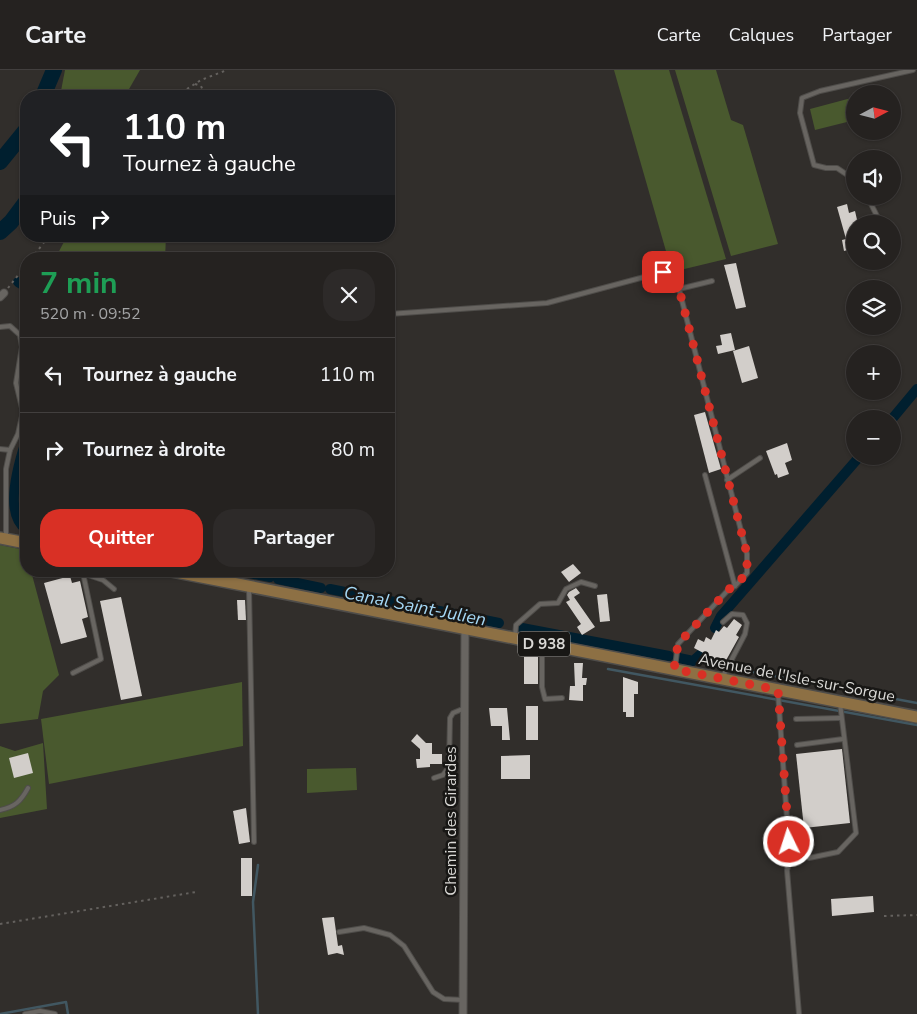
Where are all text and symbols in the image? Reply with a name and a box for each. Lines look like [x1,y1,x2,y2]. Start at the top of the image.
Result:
text: Carte [25,19,86,51]
text: Carte [657,23,701,47]
text: Calques [729,23,794,47]
text: Partager [822,23,892,47]
north arrow [846,85,901,140]
map controls [846,85,901,465]
text: 110 m [123,104,226,151]
icon: left [40,110,105,175]
text: Tournez à gauche [123,149,296,179]
button: sound [846,150,901,205]
icon: right [86,205,114,233]
text: Puis [40,206,76,232]
button: search [846,215,901,270]
pin [642,251,684,293]
icon: arrive [649,258,677,286]
text: 7 min [40,263,118,304]
button: close [323,269,375,321]
button: layers [846,280,901,335]
text: 520 m · 09:52 [40,303,141,325]
button: + [846,345,901,400]
icon: left [40,361,68,389]
text: Tournez à gauche [83,362,237,388]
text: 110 m [320,362,375,388]
button: − [846,410,901,465]
icon: right [40,436,68,464]
text: Tournez à droite [83,437,226,463]
text: 80 m [331,437,375,463]
button: Quitter [40,509,203,567]
button: Partager [213,509,375,567]
water label: Canal Saint-Julien [342,580,488,632]
road number: D 938 [518,632,570,656]
street label: Avenue de l'Isle-sur-Sorgue [697,648,897,708]
street label: Chemin des Girardes [440,746,462,896]
position arrow [762,815,814,867]

